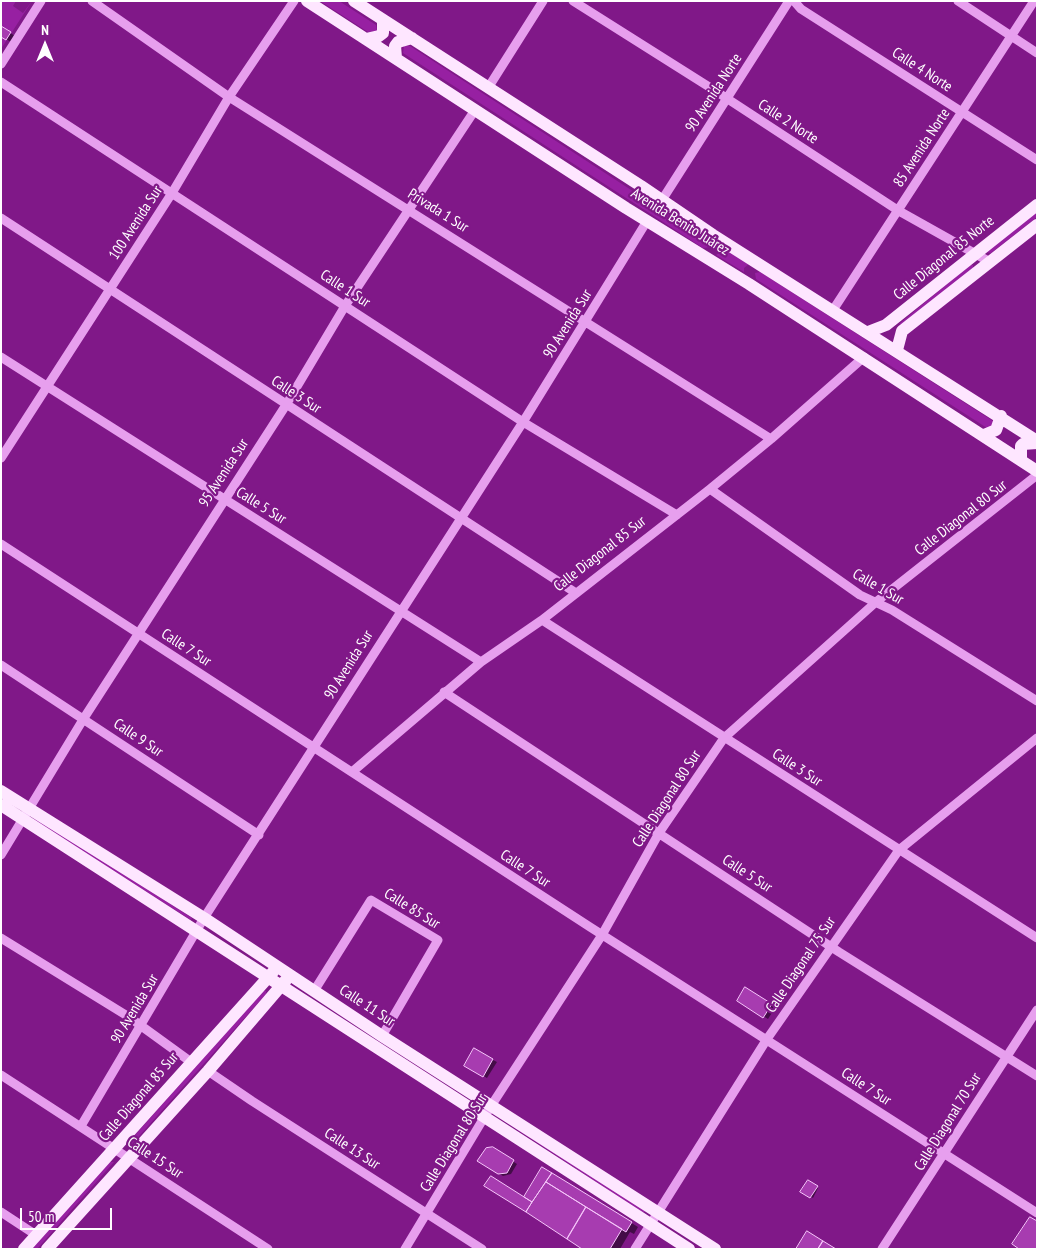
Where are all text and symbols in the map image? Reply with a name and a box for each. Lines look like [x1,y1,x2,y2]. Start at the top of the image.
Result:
north arrow [20,20,70,70]
text: N [41,21,49,39]
street label: Calle 4 Norte [889,44,955,96]
street label: 90 Avenida Norte [682,50,746,136]
street label: Calle 2 Norte [755,96,821,148]
street label: 85 Avenida Norte [890,105,954,191]
street label: 100 Avenida Sur [105,183,167,263]
street label: Privada 1 Sur [404,185,472,237]
street label: Avenida Benito Juárez [627,185,733,259]
street label: Calle Diagonal 85 Norte [890,212,998,304]
street label: Calle 1 Sur [317,266,373,312]
street label: 90 Avenida Sur [540,286,596,362]
street label: Calle 3 Sur [268,372,324,418]
street label: 95 Avenida Sur [195,435,253,511]
street label: Calle Diagonal 80 Sur [911,476,1011,560]
street label: Calle 5 Sur [232,484,290,528]
street label: Calle Diagonal 85 Sur [550,512,650,596]
street label: Calle 1 Sur [849,565,907,609]
street label: Calle 7 Sur [158,625,214,671]
street label: 90 Avenida Sur [321,627,377,703]
street label: Calle 9 Sur [110,715,166,761]
street label: Calle 3 Sur [769,745,825,791]
street label: Calle Diagonal 80 Sur [629,747,705,851]
street label: Calle 7 Sur [497,846,553,892]
street label: Calle 5 Sur [719,851,775,897]
street label: Calle 85 Sur [381,885,443,933]
street label: Calle Diagonal 75 Sur [762,913,840,1017]
street label: 90 Avenida Sur [107,971,163,1047]
street label: Calle 11 Sur [336,981,398,1031]
street label: Calle Diagonal 85 Sur [95,1049,183,1145]
street label: Calle 7 Sur [838,1064,894,1110]
street label: Calle Diagonal 70 Sur [911,1070,985,1174]
street label: Calle Diagonal 80 Sur [417,1091,491,1195]
street label: Calle 13 Sur [321,1124,383,1174]
street label: Calle 15 Sur [124,1133,186,1183]
scale bar [22,1198,115,1230]
text: 50 m [28,1207,54,1226]

